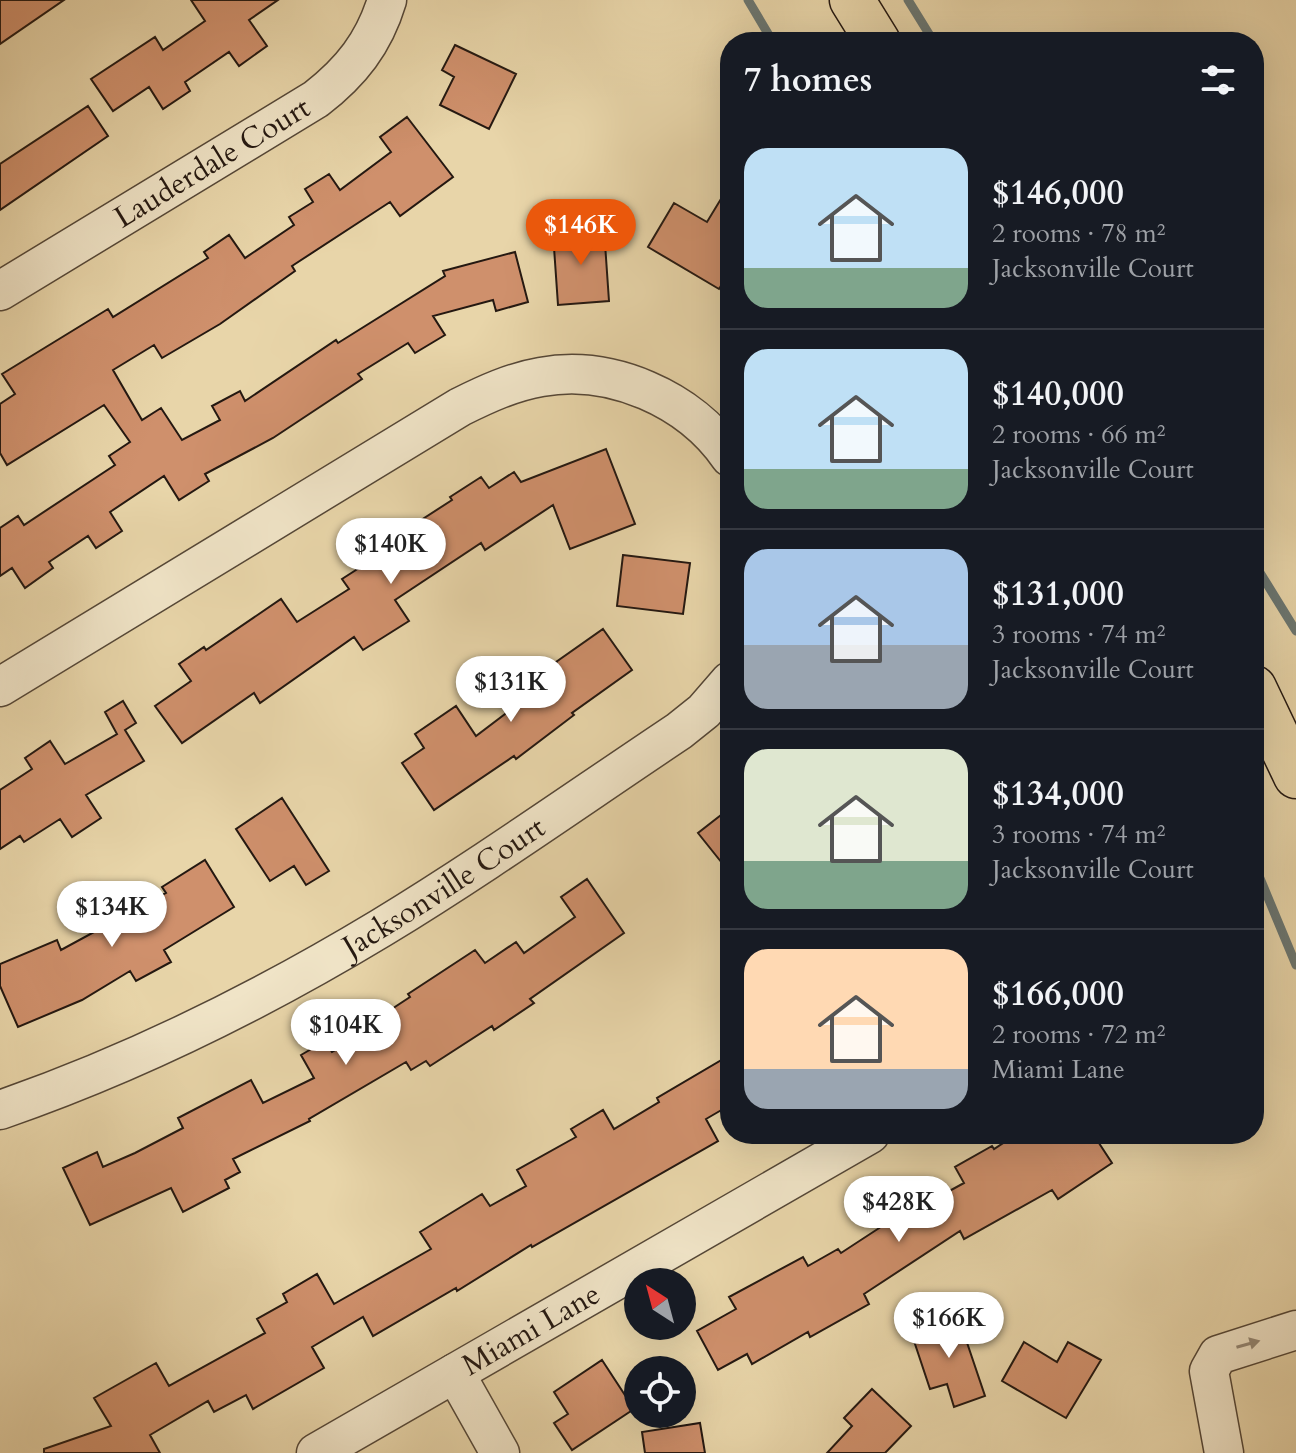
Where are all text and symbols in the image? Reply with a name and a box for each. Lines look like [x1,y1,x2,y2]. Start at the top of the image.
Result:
text: 7 homes [744,57,872,103]
icon: filters [1196,58,1240,102]
street label: Lauderdale Court [106,87,318,238]
text: $146,000 [992,170,1124,216]
icon: home [808,180,904,276]
pin: $146K [525,199,637,267]
text: $146K [544,207,618,242]
text: 2 rooms · 78 m² [992,216,1165,251]
text: Jacksonville Court [992,251,1194,286]
text: $140,000 [992,371,1124,417]
icon: home [808,381,904,477]
text: 2 rooms · 66 m² [992,417,1165,452]
text: Jacksonville Court [992,452,1194,487]
pin: $140K [335,518,447,586]
text: $140K [354,526,428,561]
text: $131,000 [992,571,1124,617]
icon: home [808,581,904,677]
text: 3 rooms · 74 m² [992,617,1165,652]
text: Jacksonville Court [992,652,1194,687]
pin: $131K [455,656,567,724]
text: $131K [474,664,548,699]
text: $134,000 [992,771,1124,817]
icon: home [808,781,904,877]
street label: Jacksonville Court [332,807,554,969]
text: 3 rooms · 74 m² [992,817,1165,852]
text: Jacksonville Court [992,852,1194,887]
pin: $134K [56,881,168,949]
text: $134K [75,889,149,924]
text: $166,000 [992,971,1124,1017]
icon: home [808,981,904,1077]
pin: $104K [290,999,402,1067]
text: $104K [309,1007,383,1042]
text: 2 rooms · 72 m² [992,1017,1165,1052]
text: Miami Lane [992,1052,1125,1087]
pin: $428K [843,1176,955,1244]
text: $428K [862,1184,936,1219]
north arrow [624,1268,696,1340]
map controls [624,1268,696,1428]
street label: Miami Lane [454,1273,608,1385]
pin: $166K [893,1292,1005,1360]
text: $166K [912,1300,986,1335]
one-way arrow [1237,1337,1261,1350]
button: locate [624,1356,696,1428]

